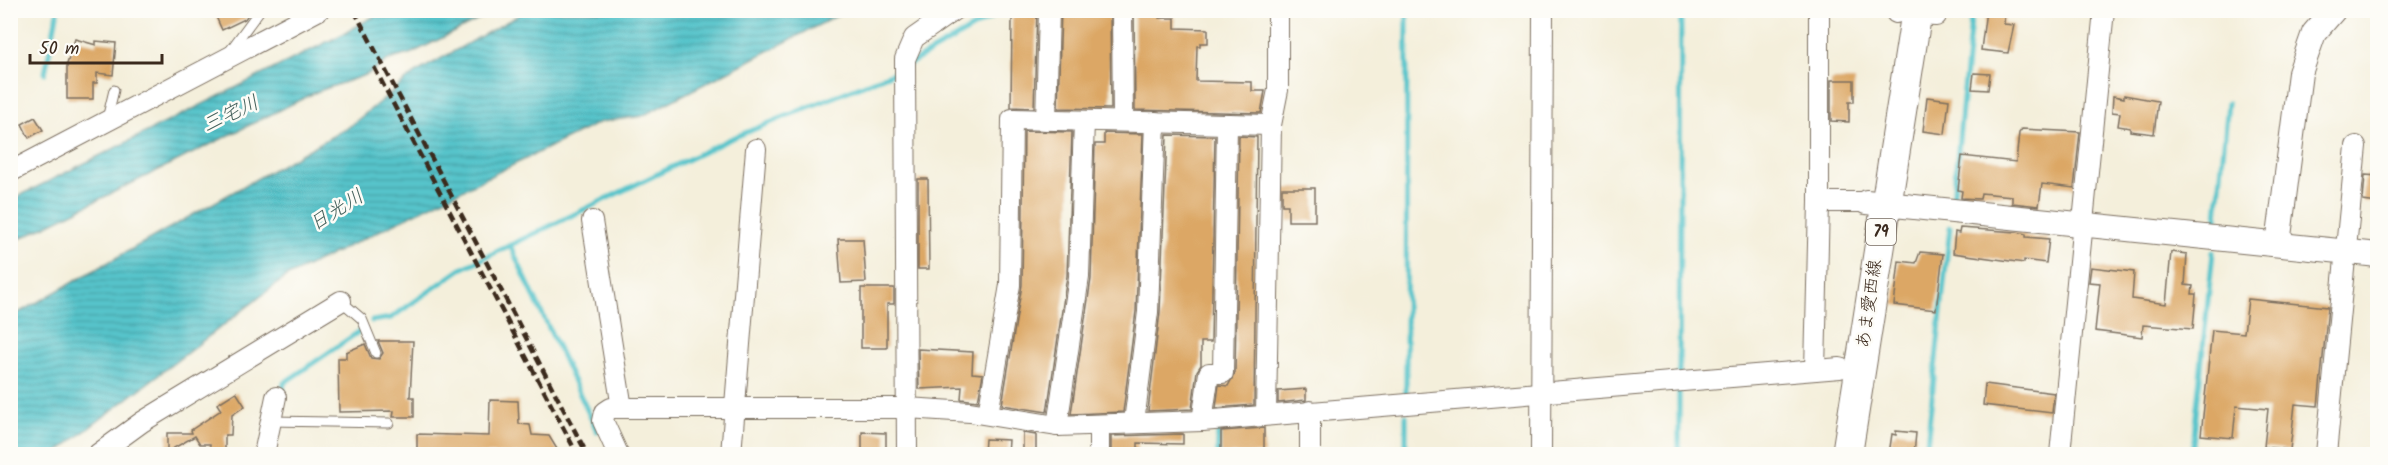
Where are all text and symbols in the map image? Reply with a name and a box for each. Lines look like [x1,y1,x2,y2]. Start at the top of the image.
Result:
scale bar [30,27,162,65]
text: 50 m [39,35,79,64]
water label: 三宅川 [197,88,265,142]
water label: 日光川 [303,182,371,240]
road number: 79 [1866,219,1896,245]
street label: あま愛西線 [1849,257,1891,351]

